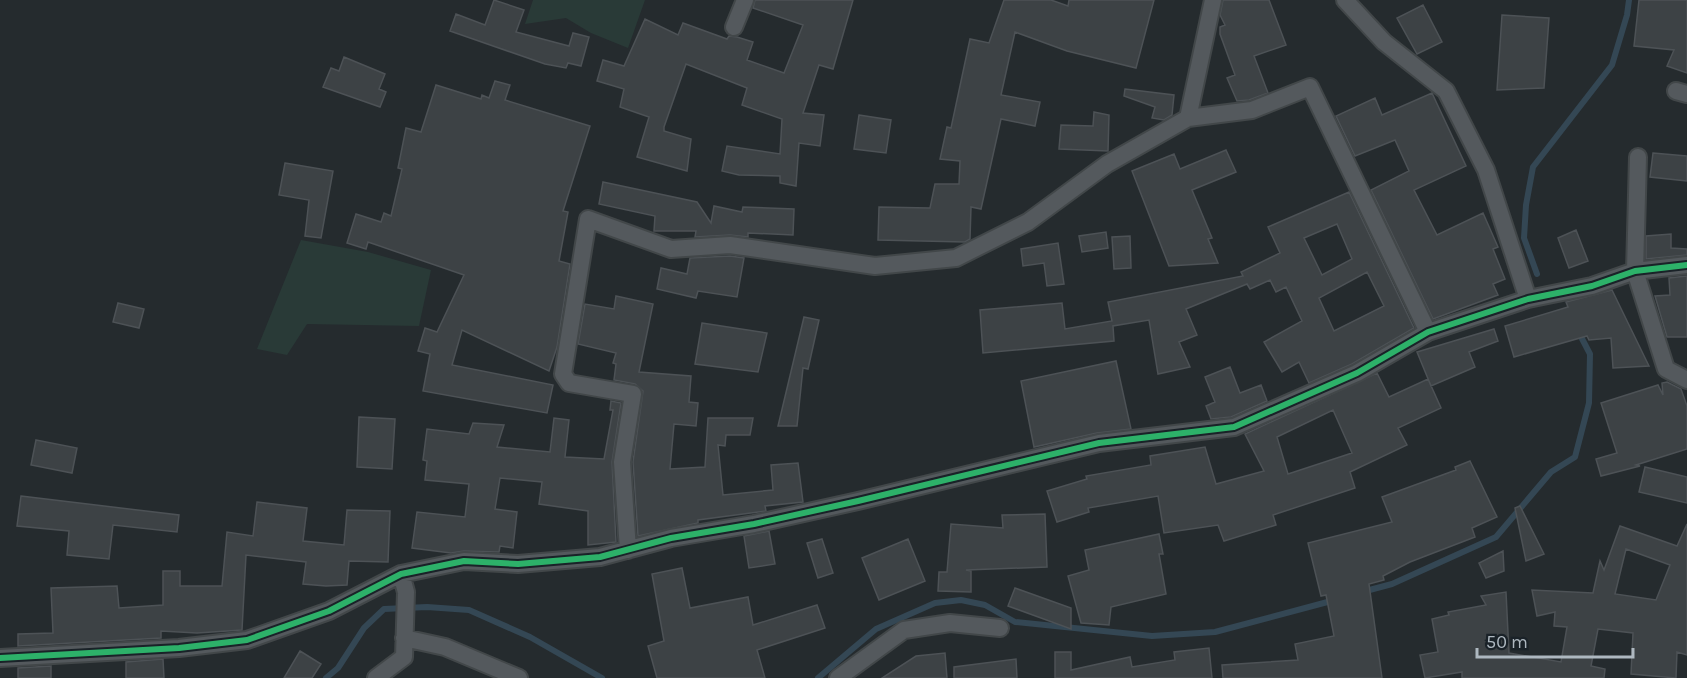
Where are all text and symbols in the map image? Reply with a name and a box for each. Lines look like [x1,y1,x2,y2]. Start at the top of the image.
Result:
scale bar [1477,621,1633,659]
text: 50 m [1486,631,1528,653]

